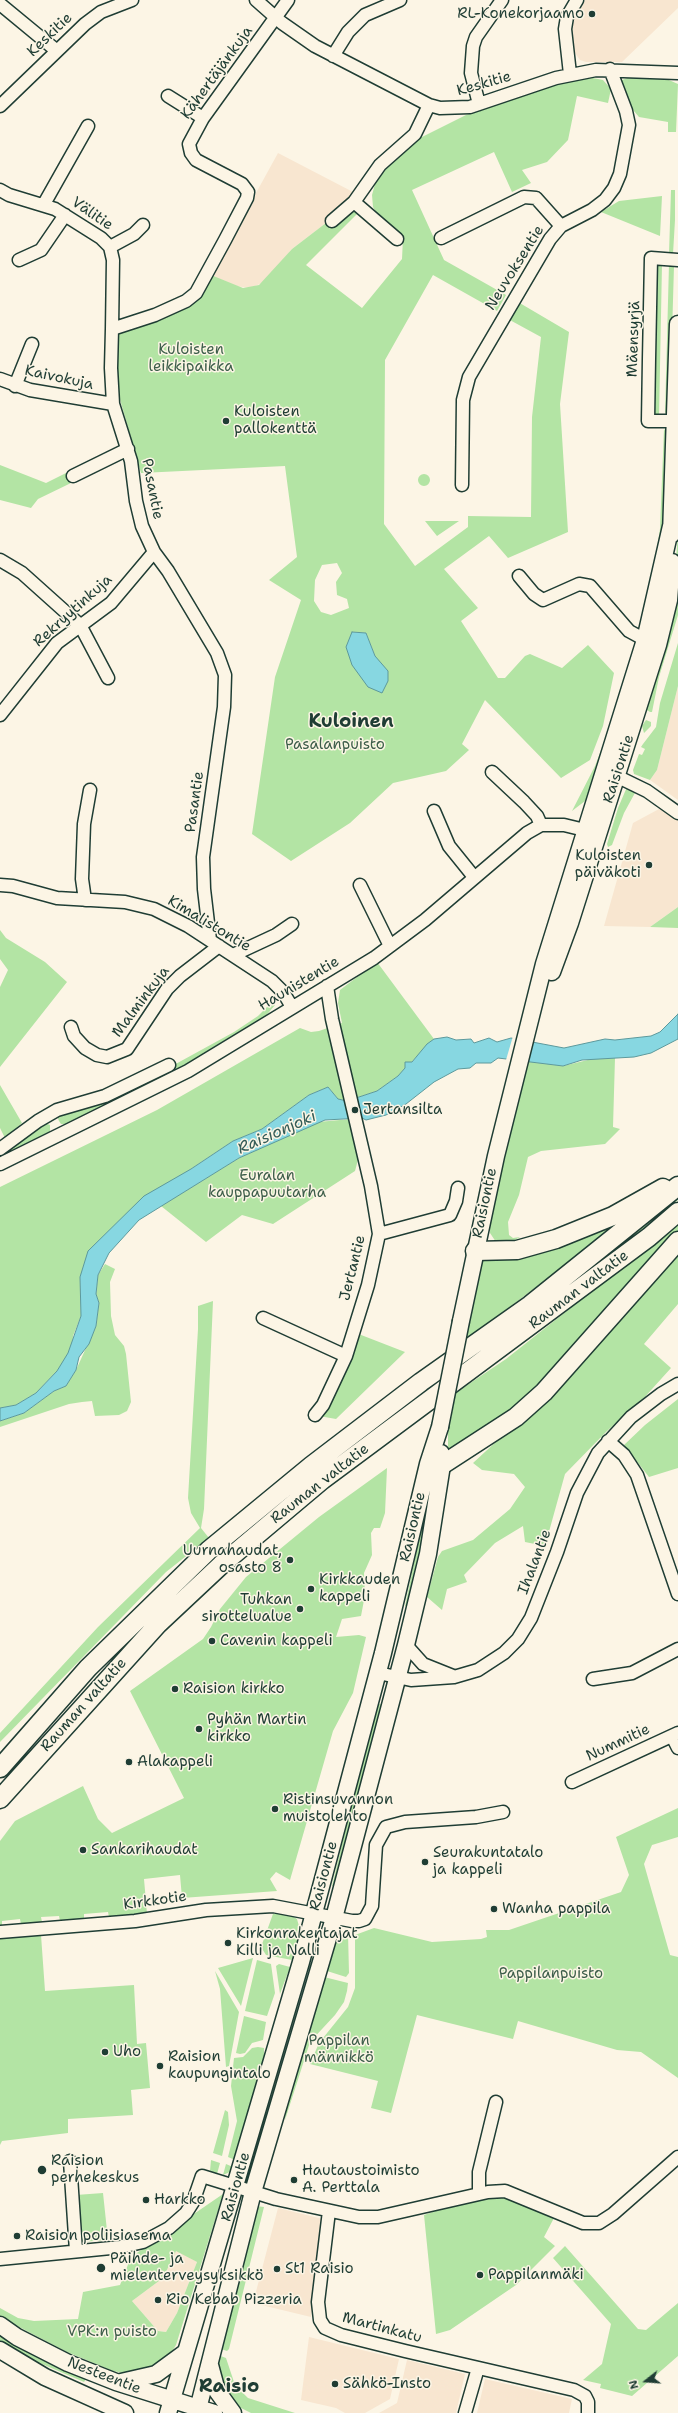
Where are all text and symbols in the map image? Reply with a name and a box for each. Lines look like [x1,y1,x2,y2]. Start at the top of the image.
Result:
place label: RL-Konekorjaamo [457,5,584,23]
street label: Keskitie [24,9,76,61]
marker: RL-Konekorjaamo [587,9,597,19]
street label: Kähertäjänkuja [177,23,257,123]
street label: Keskitie [455,68,513,100]
street label: Välitie [68,194,116,234]
street label: Neuvoksentie [482,222,548,314]
street label: Mäensyrjä [624,300,644,378]
park label: Kuloisten leikkipaikka [149,341,233,376]
street label: Kaivokuja [23,362,95,394]
place label: Kuloisten pallokenttä [234,403,317,438]
marker: Kuloisten pallokenttä [221,416,231,426]
street label: Pasantie [137,457,167,521]
street label: Rekryytinkuja [30,571,116,651]
district label: Kuloinen [308,711,394,733]
street label: Raisiontie [599,732,639,806]
park label: Pasalanpuisto [285,736,385,754]
street label: Pasantie [182,770,208,834]
place label: Kuloisten päiväkoti [575,847,641,882]
marker: Kuloisten päiväkoti [644,860,654,870]
street label: Kimalistontie [164,892,254,956]
street label: Haunistentie [255,953,343,1015]
street label: Malminkuja [108,963,174,1041]
place label: Jertansilta [363,1101,442,1119]
marker: Jertansilta [350,1105,360,1115]
water label: Raisionjoki [235,1107,319,1159]
street label: Raisiontie [469,1166,501,1240]
park label: Euralan kauppapuutarha [208,1167,326,1202]
street label: Jertantie [336,1233,370,1303]
street label: Rauman valtatie [526,1247,632,1333]
street label: Rauman valtatie [267,1440,373,1528]
street label: Raisiontie [396,1490,430,1564]
street label: Ihalantie [514,1527,556,1597]
place label: Uurnahaudat, osasto 8 [183,1542,282,1577]
marker: Uurnahaudat, osasto 8 [285,1555,295,1565]
place label: Kirkkauden kappeli [319,1571,400,1606]
marker: Kirkkauden kappeli [306,1584,316,1594]
place label: Tuhkan sirottelualue [202,1591,292,1626]
marker: Tuhkan sirottelualue [295,1604,305,1614]
place label: Cavenin kappeli [220,1632,333,1650]
marker: Cavenin kappeli [207,1636,217,1646]
street label: Rauman valtatie [37,1654,131,1756]
place label: Raision kirkko [183,1680,285,1698]
marker: Raision kirkko [170,1684,180,1694]
place label: Pyhän Martin kirkko [207,1711,306,1746]
street label: Nummitie [583,1720,653,1766]
marker: Pyhän Martin kirkko [194,1724,204,1734]
place label: Alakappeli [137,1753,213,1771]
marker: Alakappeli [124,1757,134,1767]
place label: Ristinsuvannon muistolehto [283,1791,393,1826]
marker: Ristinsuvannon muistolehto [270,1804,280,1814]
street label: Raisiontie [306,1839,342,1913]
place label: Sankarihaudat [91,1841,198,1859]
place label: Seurakuntatalo ja kappeli [433,1844,543,1879]
marker: Sankarihaudat [78,1845,88,1855]
marker: Seurakuntatalo ja kappeli [420,1857,430,1867]
street label: Kirkkotie [122,1888,188,1914]
place label: Wanha pappila [502,1900,610,1918]
marker: Wanha pappila [489,1904,499,1914]
place label: Kirkonrakentajat Killi ja Nalli [236,1925,358,1960]
marker: Kirkonrakentajat Killi ja Nalli [223,1938,233,1948]
park label: Pappilanpuisto [499,1965,603,1983]
park label: Pappilan männikkö [304,2032,374,2067]
place label: Uho [113,2043,141,2061]
marker: Uho [100,2047,110,2057]
place label: Raision kaupungintalo [168,2048,271,2083]
marker: Raision kaupungintalo [155,2061,165,2071]
street label: Raisiontie [218,2150,254,2224]
place label: Raision perhekeskus [51,2152,139,2187]
place label: Hautaustoimisto A. Perttala [302,2162,420,2197]
marker: Raision perhekeskus [36,2164,48,2176]
marker: Hautaustoimisto A. Perttala [289,2175,299,2185]
place label: Harkko [154,2191,206,2209]
marker: Harkko [141,2195,151,2205]
place label: Raision poliisiasema [25,2227,171,2245]
marker: Raision poliisiasema [12,2231,22,2241]
place label: Päihde- ja mielenterveysyksikkö [110,2250,264,2285]
place label: St1 Raisio [285,2260,354,2278]
marker: Päihde- ja mielenterveysyksikkö [95,2262,107,2274]
marker: St1 Raisio [272,2264,282,2274]
place label: Pappilanmäki [488,2266,584,2284]
marker: Pappilanmäki [475,2270,485,2280]
place label: Rio Kebab Pizzeria [166,2291,302,2309]
marker: Rio Kebab Pizzeria [153,2295,163,2305]
street label: Martinkatu [340,2309,424,2347]
park label: VPK:n puisto [67,2323,157,2341]
street label: Nesteentie [65,2354,143,2398]
north arrow [626,2361,666,2401]
place label: Sähkö-Insto [343,2375,431,2393]
district label: Raisio [199,2376,259,2398]
text: N [626,2378,642,2391]
marker: Sähkö-Insto [330,2379,340,2389]

